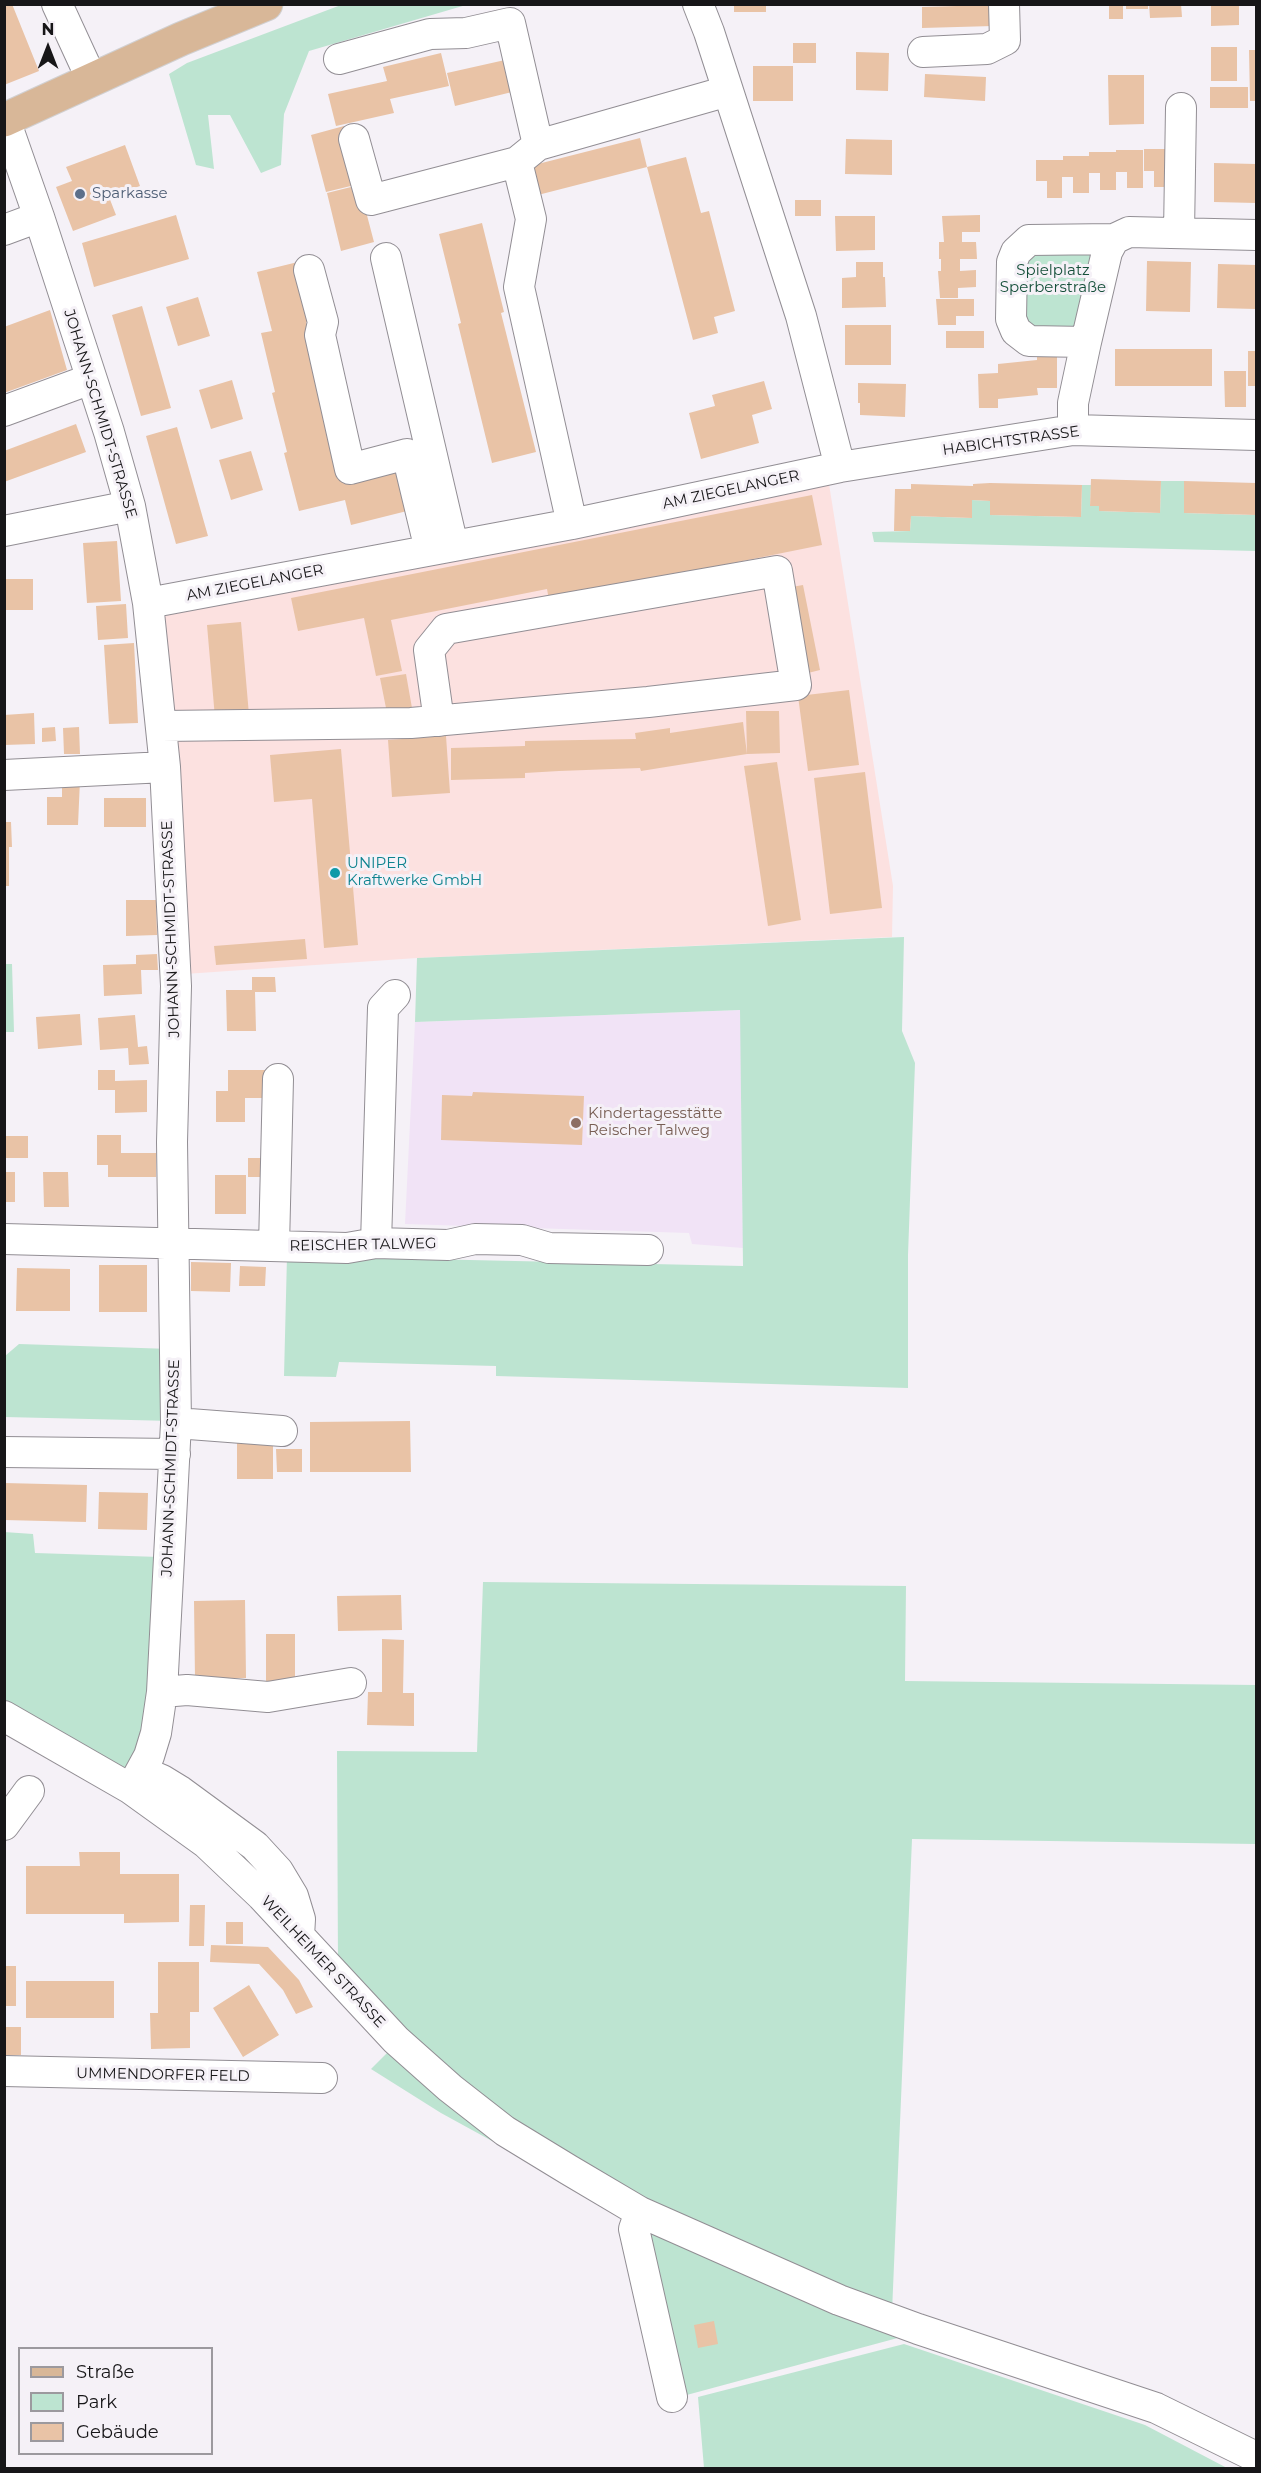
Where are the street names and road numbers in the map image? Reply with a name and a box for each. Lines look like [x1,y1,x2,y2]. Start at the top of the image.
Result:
street label: JOHANN-SCHMIDT-STRASSE [60,307,140,521]
street label: HABICHTSTRASSE [942,422,1080,460]
street label: AM ZIEGELANGER [661,467,801,513]
street label: AM ZIEGELANGER [185,561,325,605]
street label: JOHANN-SCHMIDT-STRASSE [158,820,184,1038]
street label: REISCHER TALWEG [289,1235,437,1255]
street label: JOHANN-SCHMIDT-STRASSE [158,1359,184,1577]
street label: WEILHEIMER STRASSE [257,1892,389,2032]
street label: UMMENDORFER FELD [76,2064,250,2086]

